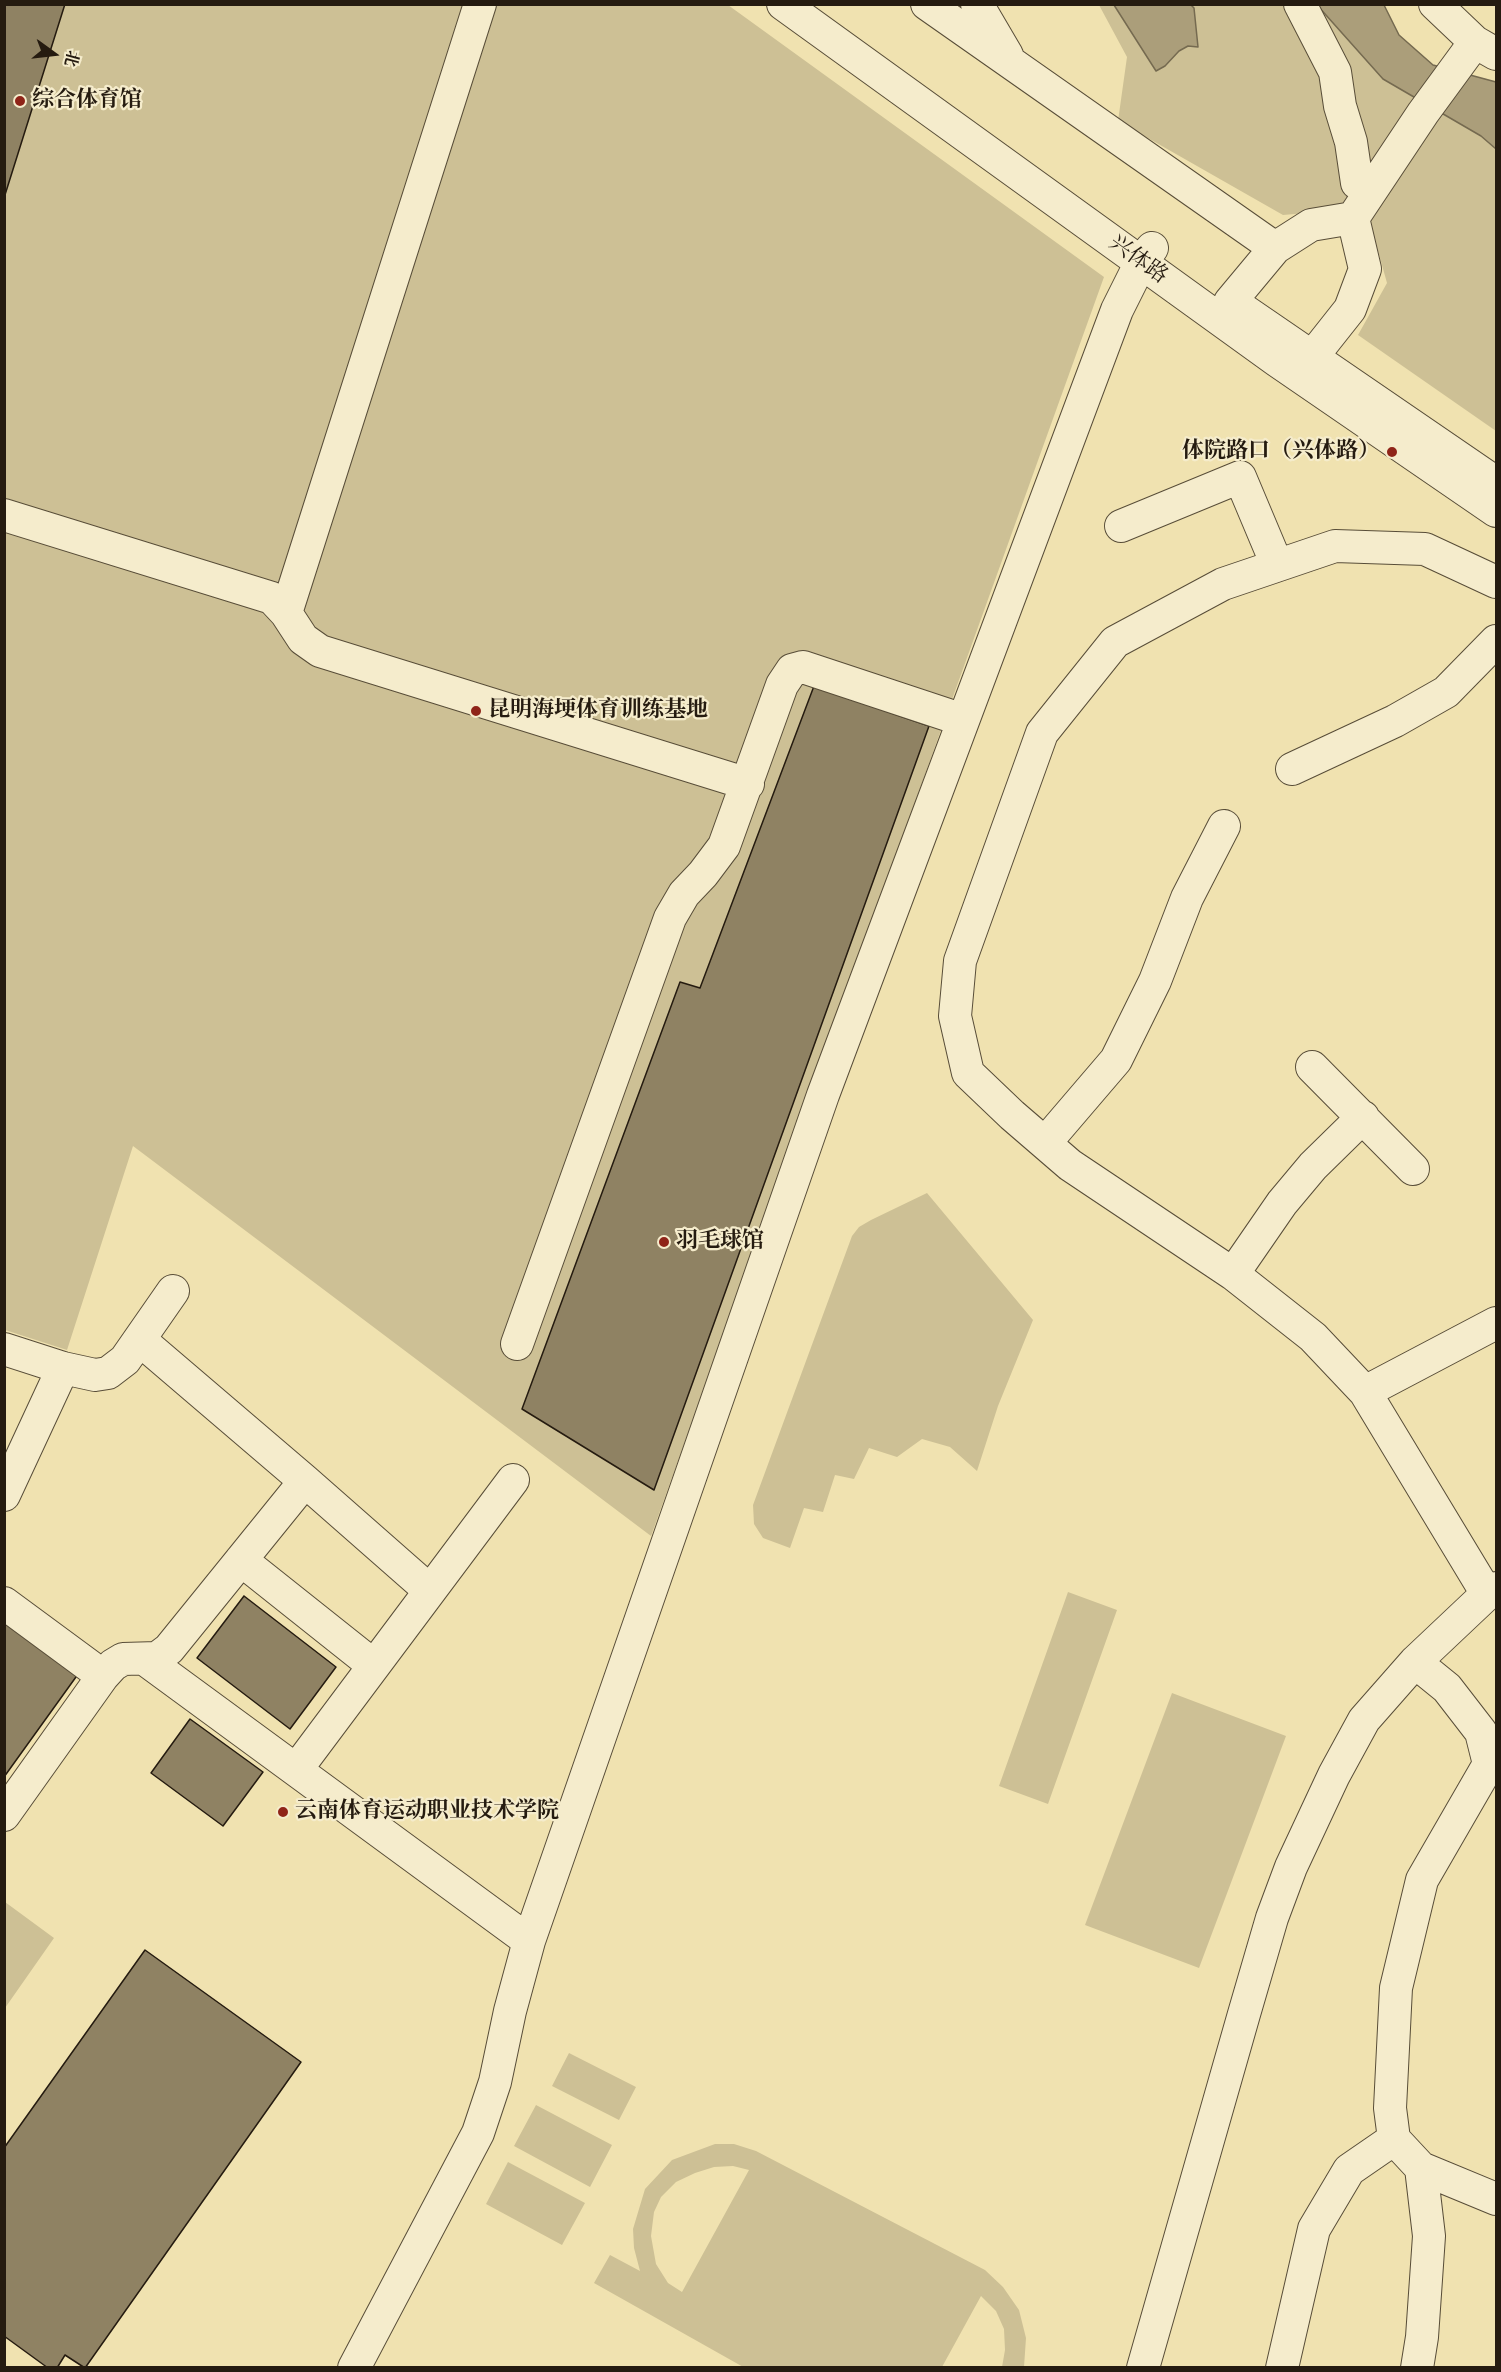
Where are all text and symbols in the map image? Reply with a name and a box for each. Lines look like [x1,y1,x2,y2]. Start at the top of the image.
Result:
north arrow [24,24,84,84]
text: 北 [61,49,83,69]
place label: 综合体育馆 [32,88,142,114]
marker: 综合体育馆 [13,94,27,108]
street label: 兴体路 [1104,230,1172,290]
place label: 体院路口（兴体路） [1182,439,1380,465]
marker: 体院路口（兴体路） [1385,445,1399,459]
place label: 昆明海埂体育训练基地 [488,698,708,724]
marker: 昆明海埂体育训练基地 [469,704,483,718]
place label: 羽毛球馆 [676,1229,764,1255]
marker: 羽毛球馆 [657,1235,671,1249]
place label: 云南体育运动职业技术学院 [295,1799,559,1825]
marker: 云南体育运动职业技术学院 [276,1805,290,1819]

